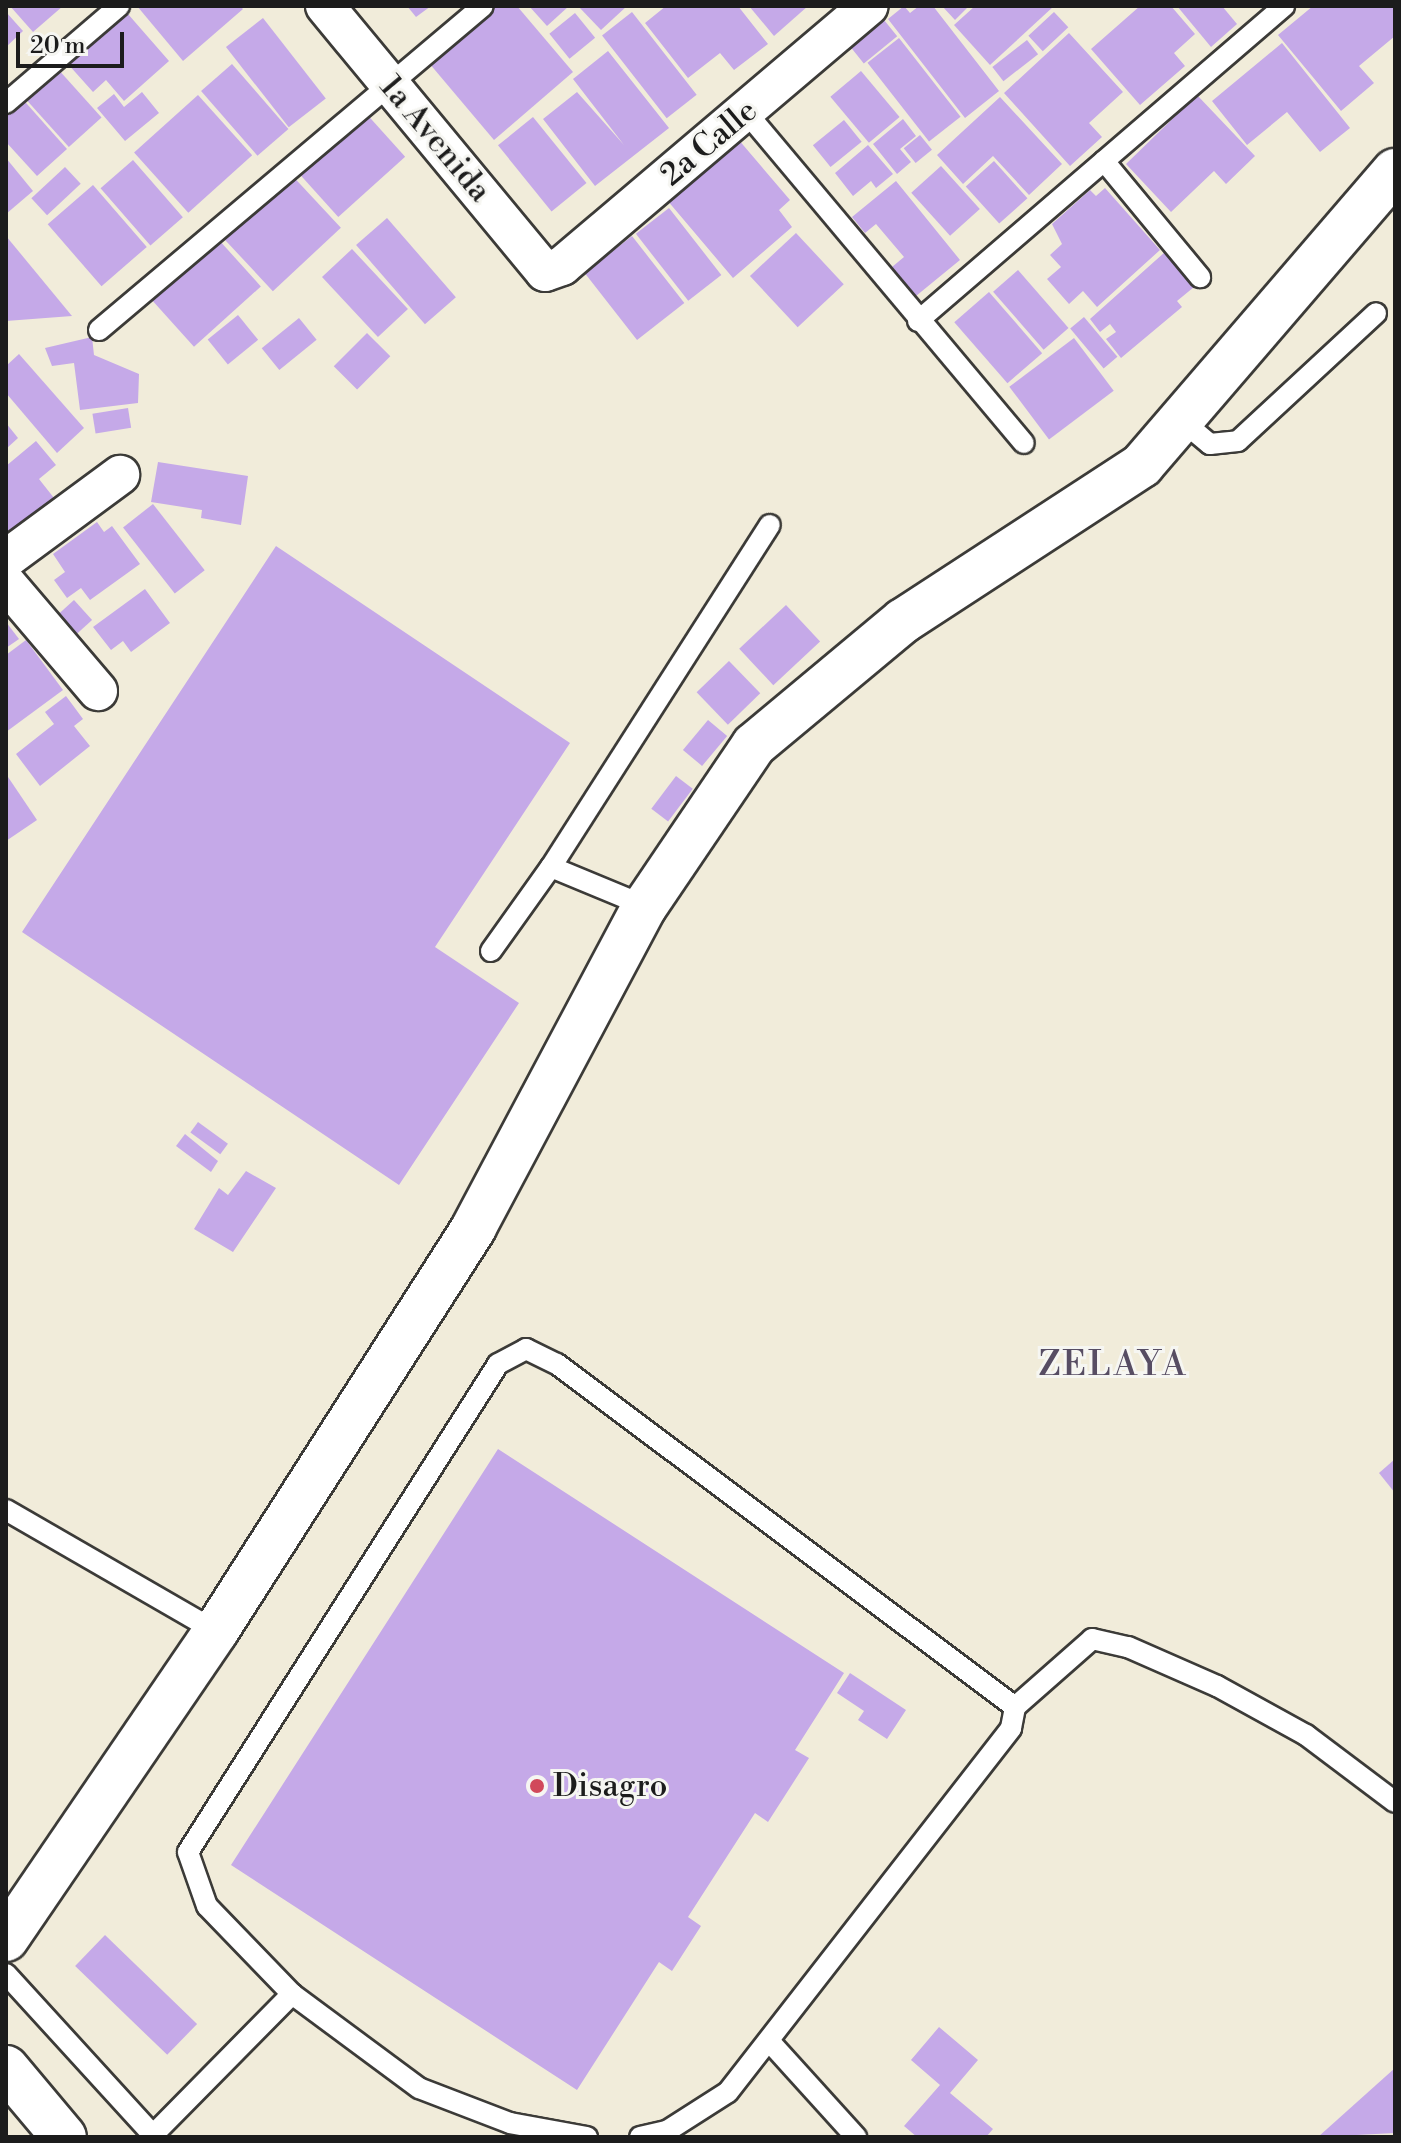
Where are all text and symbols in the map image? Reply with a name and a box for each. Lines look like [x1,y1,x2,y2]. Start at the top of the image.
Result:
scale bar [20,16,128,66]
text: 20 m [30,31,86,61]
street label: 1a Avenida [371,68,499,210]
street label: 2a Calle [653,92,765,194]
district label: ZELAYA [1038,1346,1188,1386]
place label: Disagro [553,1767,667,1805]
marker: Disagro [528,1777,546,1795]

